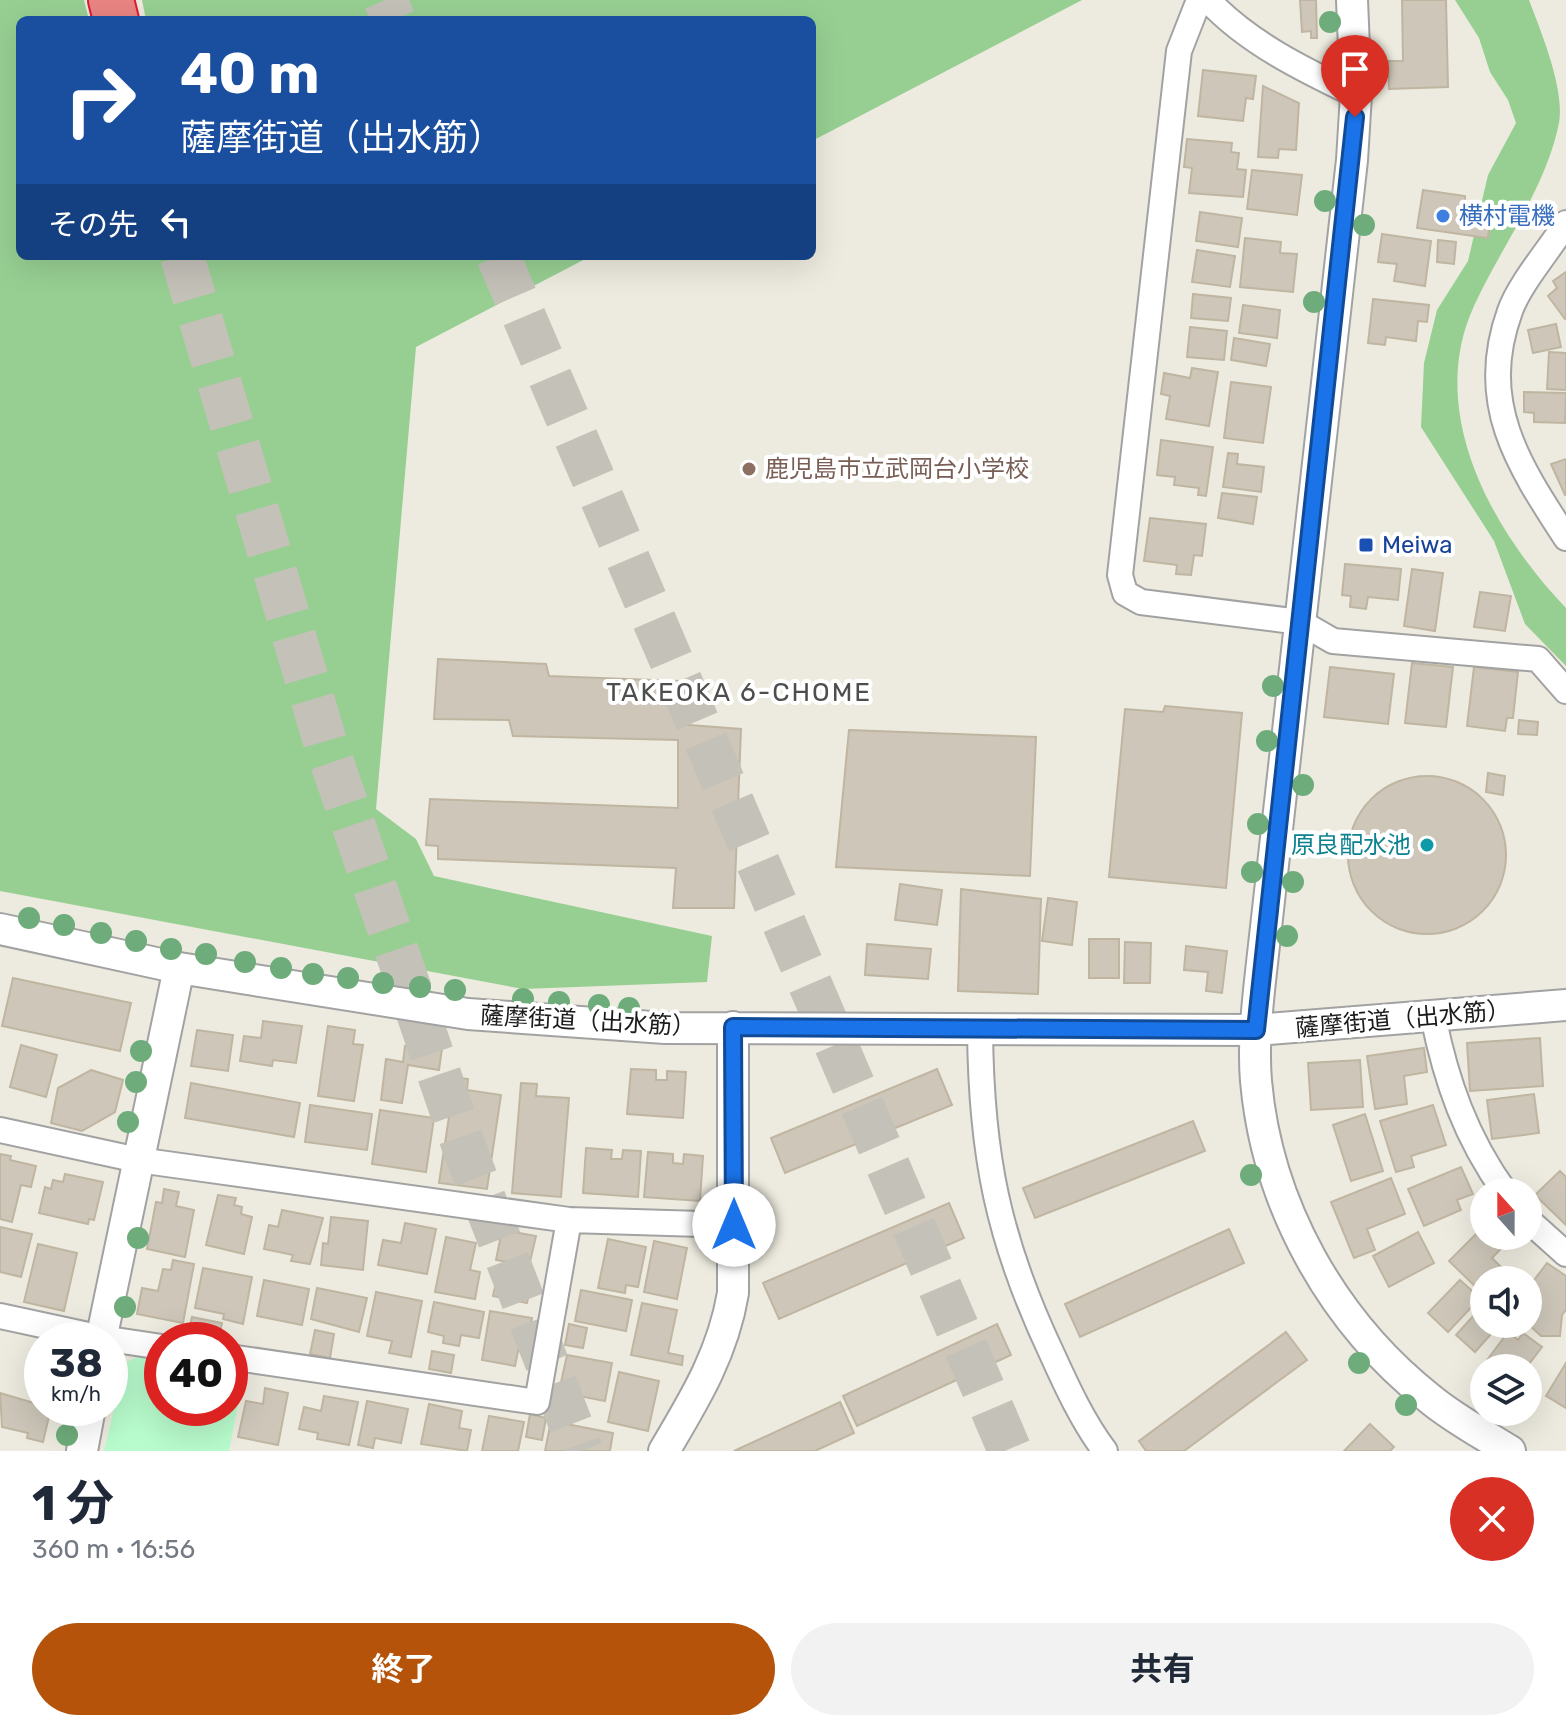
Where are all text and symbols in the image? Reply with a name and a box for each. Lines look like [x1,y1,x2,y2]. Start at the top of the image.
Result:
pin [1321,35,1389,117]
text: 40 m [180,41,320,107]
icon: arrive [1333,47,1377,91]
icon: right [48,48,152,152]
text: 薩摩街道（出水筋） [180,116,504,159]
icon: left [154,200,198,244]
place label: 横村電機 [1459,202,1555,230]
text: その先 [48,207,138,243]
marker: 横村電機 [1434,207,1452,225]
place label: 鹿児島市立武岡台小学校 [765,455,1029,483]
marker: 鹿児島市立武岡台小学校 [740,460,758,478]
place label: Meiwa [1382,531,1452,559]
marker: Meiwa [1357,536,1375,554]
district label: TAKEOKA 6-CHOME [606,677,872,708]
place label: 原良配水池 [1291,831,1411,859]
marker: 原良配水池 [1418,836,1436,854]
street label: 薩摩街道（出水筋） [1294,996,1512,1042]
street label: 薩摩街道（出水筋） [479,1001,697,1041]
north arrow [1470,1178,1542,1250]
map controls [1470,1178,1542,1426]
position arrow [692,1183,776,1267]
button: sound [1470,1266,1542,1338]
speed limit sign: 40 [144,1322,248,1426]
text: 38 [49,1340,103,1387]
button: layers [1470,1354,1542,1426]
text: km/h [51,1382,101,1406]
text: 1 分 [32,1475,114,1532]
button: close [1450,1477,1534,1561]
text: 360 m · 16:56 [32,1534,195,1565]
button: 終了 [32,1623,775,1715]
button: 共有 [791,1623,1534,1715]

